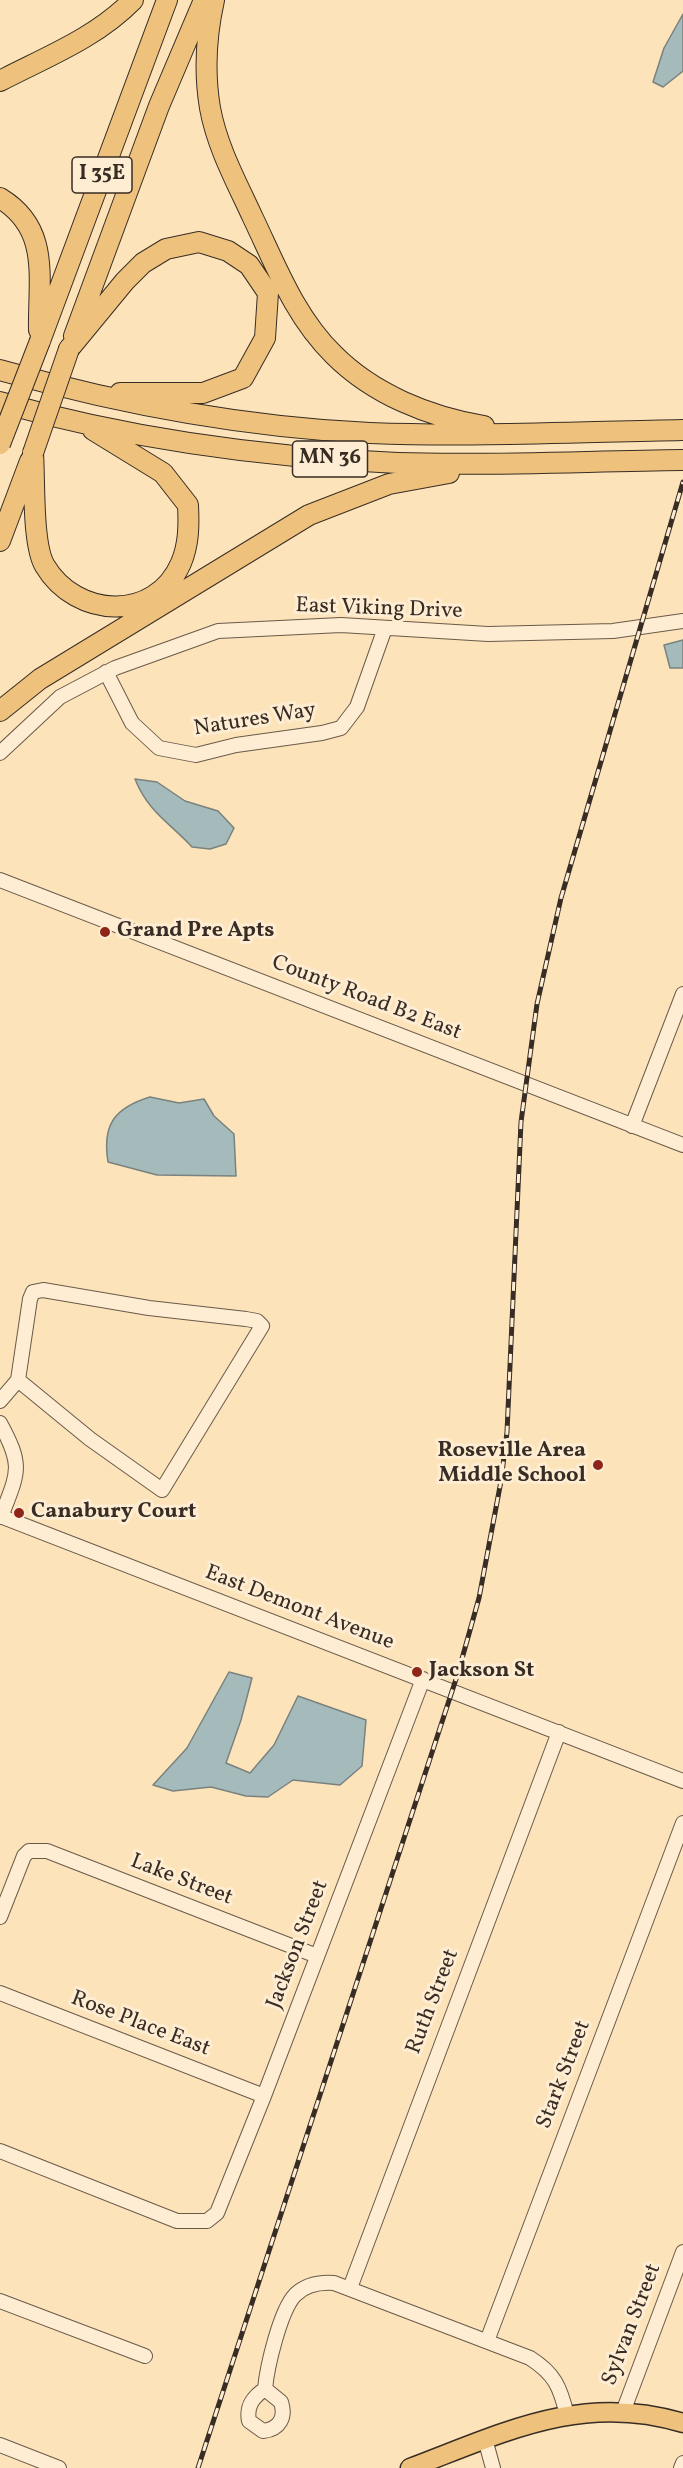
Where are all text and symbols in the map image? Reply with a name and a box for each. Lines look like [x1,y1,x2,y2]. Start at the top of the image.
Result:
road number: I 35E [72,157,132,193]
road number: MN 36 [292,441,368,477]
street label: East Viking Drive [295,594,463,626]
street label: Natures Way [192,698,318,744]
place label: Grand Pre Apts [117,919,274,945]
marker: Grand Pre Apts [98,925,112,939]
street label: County Road B2 East [267,951,465,1047]
place label: Roseville Area Middle School [437,1439,586,1490]
marker: Roseville Area Middle School [591,1458,605,1472]
place label: Canabury Court [31,1500,196,1526]
marker: Canabury Court [12,1506,26,1520]
street label: East Demont Avenue [201,1561,397,1657]
place label: Jackson St [429,1659,534,1685]
marker: Jackson St [410,1665,424,1679]
street label: Lake Street [126,1849,236,1913]
street label: Jackson Street [262,1877,336,2013]
street label: Ruth Street [402,1946,466,2058]
street label: Rose Place East [67,1986,213,2064]
street label: Stark Street [532,2017,598,2133]
street label: Sylvan Street [598,2260,668,2390]

